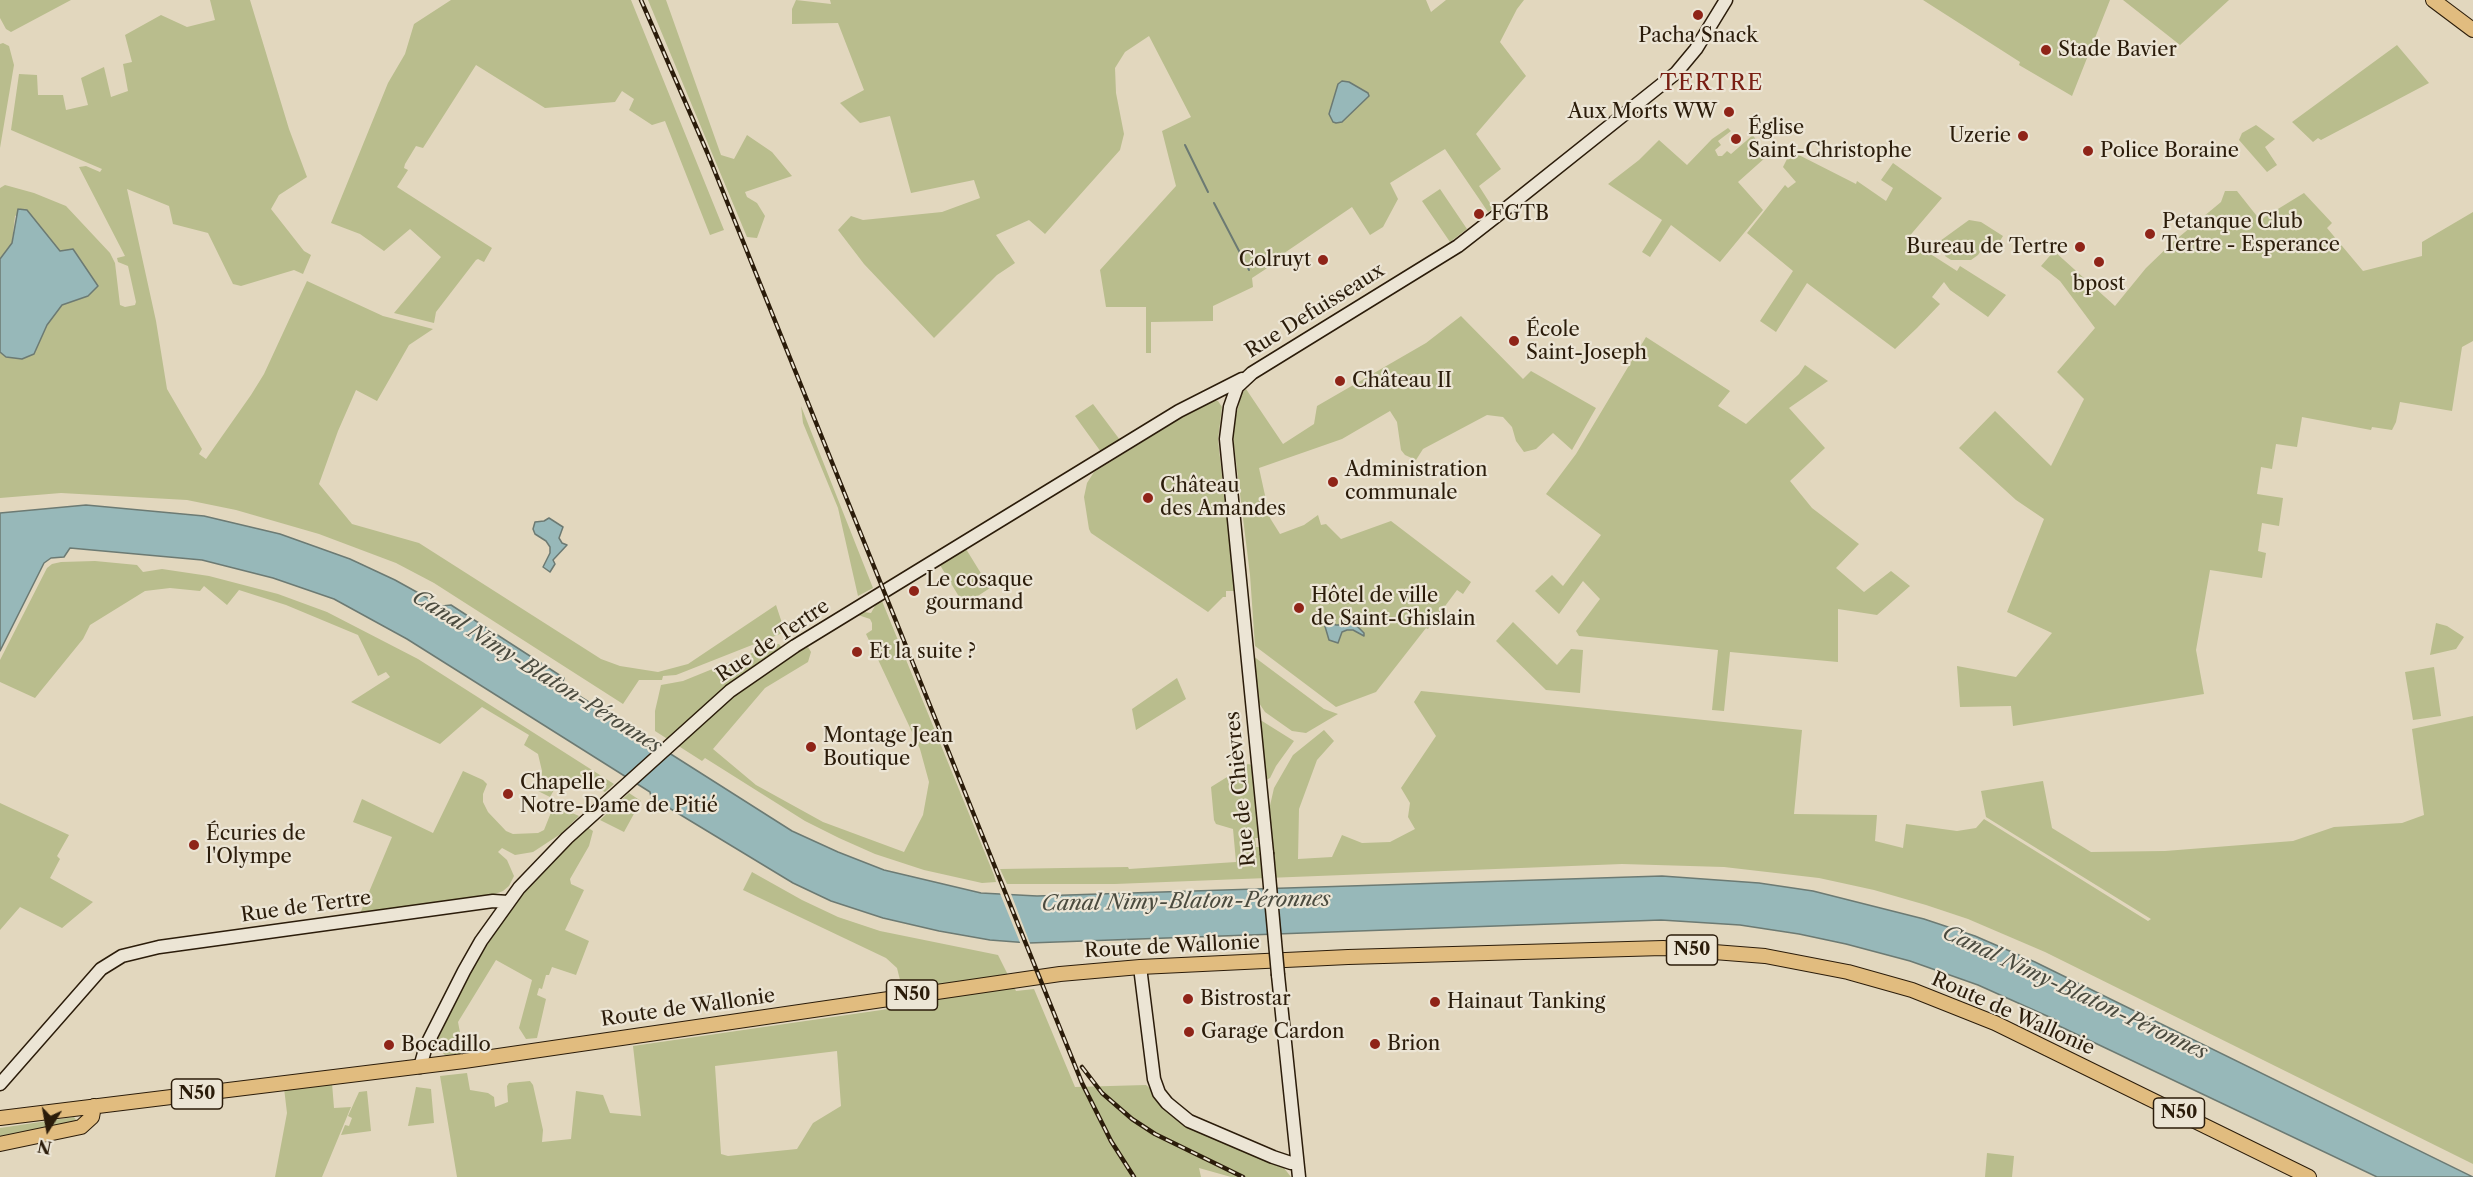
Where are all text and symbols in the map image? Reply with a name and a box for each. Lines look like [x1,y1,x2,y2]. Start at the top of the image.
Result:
marker: Pacha Snack [1691,8,1705,22]
place label: Pacha Snack [1638,24,1758,48]
place label: Stade Bavier [2058,38,2177,62]
marker: Stade Bavier [2039,43,2053,57]
district label: TERTRE [1660,71,1764,97]
place label: Aux Morts WW [1568,100,1717,124]
marker: Aux Morts WW [1722,105,1736,119]
place label: Église Saint-Christophe [1748,116,1912,163]
place label: Uzerie [1949,124,2011,148]
marker: Uzerie [2016,129,2030,143]
marker: Église Saint-Christophe [1729,132,1743,146]
place label: Police Boraine [2100,139,2239,163]
marker: Police Boraine [2081,144,2095,158]
place label: FGTB [1491,202,1549,226]
marker: FGTB [1472,207,1486,221]
place label: Petanque Club Tertre - Esperance [2162,210,2340,257]
marker: Petanque Club Tertre - Esperance [2143,227,2157,241]
place label: Bureau de Tertre [1906,235,2068,259]
marker: Bureau de Tertre [2073,240,2087,254]
place label: Colruyt [1239,248,1311,272]
marker: Colruyt [1316,253,1330,267]
marker: bpost [2092,255,2106,269]
street label: Rue Defuisseaux [1241,259,1389,363]
place label: bpost [2073,272,2125,296]
place label: École Saint-Joseph [1526,318,1647,365]
marker: École Saint-Joseph [1507,334,1521,348]
place label: Château II [1352,369,1452,393]
marker: Château II [1333,374,1347,388]
place label: Administration communale [1345,458,1488,505]
place label: Château des Amandes [1160,474,1286,521]
marker: Administration communale [1326,475,1340,489]
marker: Château des Amandes [1141,491,1155,505]
place label: Le cosaque gourmand [926,568,1033,615]
marker: Le cosaque gourmand [907,584,921,598]
place label: Hôtel de ville de Saint-Ghislain [1311,584,1475,631]
water label: Canal Nimy-Blaton-Péronnes [408,585,666,759]
street label: Rue de Tertre [712,594,834,688]
marker: Hôtel de ville de Saint-Ghislain [1292,601,1306,615]
place label: Et la suite ? [869,640,976,664]
marker: Et la suite ? [850,645,864,659]
street label: Rue de Chièvres [1221,710,1261,868]
place label: Montage Jean Boutique [823,724,953,771]
marker: Montage Jean Boutique [804,740,818,754]
place label: Chapelle Notre-Dame de Pitié [520,771,718,818]
marker: Chapelle Notre-Dame de Pitié [501,787,515,801]
place label: Écuries de l'Olympe [206,822,306,869]
marker: Écuries de l'Olympe [187,838,201,852]
street label: Rue de Tertre [239,886,373,928]
water label: Canal Nimy-Blaton-Péronnes [1041,887,1331,917]
water label: Canal Nimy-Blaton-Péronnes [1938,920,2212,1066]
street label: Route de Wallonie [1084,930,1260,964]
road number: N50 [1666,935,1718,965]
street label: Route de Wallonie [1928,967,2098,1061]
road number: N50 [886,980,938,1010]
street label: Route de Wallonie [599,984,777,1032]
place label: Bistrostar [1200,987,1291,1011]
place label: Hainaut Tanking [1447,990,1605,1014]
marker: Bistrostar [1181,992,1195,1006]
marker: Hainaut Tanking [1428,995,1442,1009]
place label: Garage Cardon [1201,1020,1345,1044]
marker: Garage Cardon [1182,1025,1196,1039]
place label: Brion [1387,1032,1440,1056]
place label: Bocadillo [401,1033,491,1057]
marker: Brion [1368,1037,1382,1051]
marker: Bocadillo [382,1038,396,1052]
road number: N50 [172,1079,222,1109]
road number: N50 [2154,1098,2204,1128]
north arrow [18,1099,78,1159]
text: N [36,1136,53,1158]

